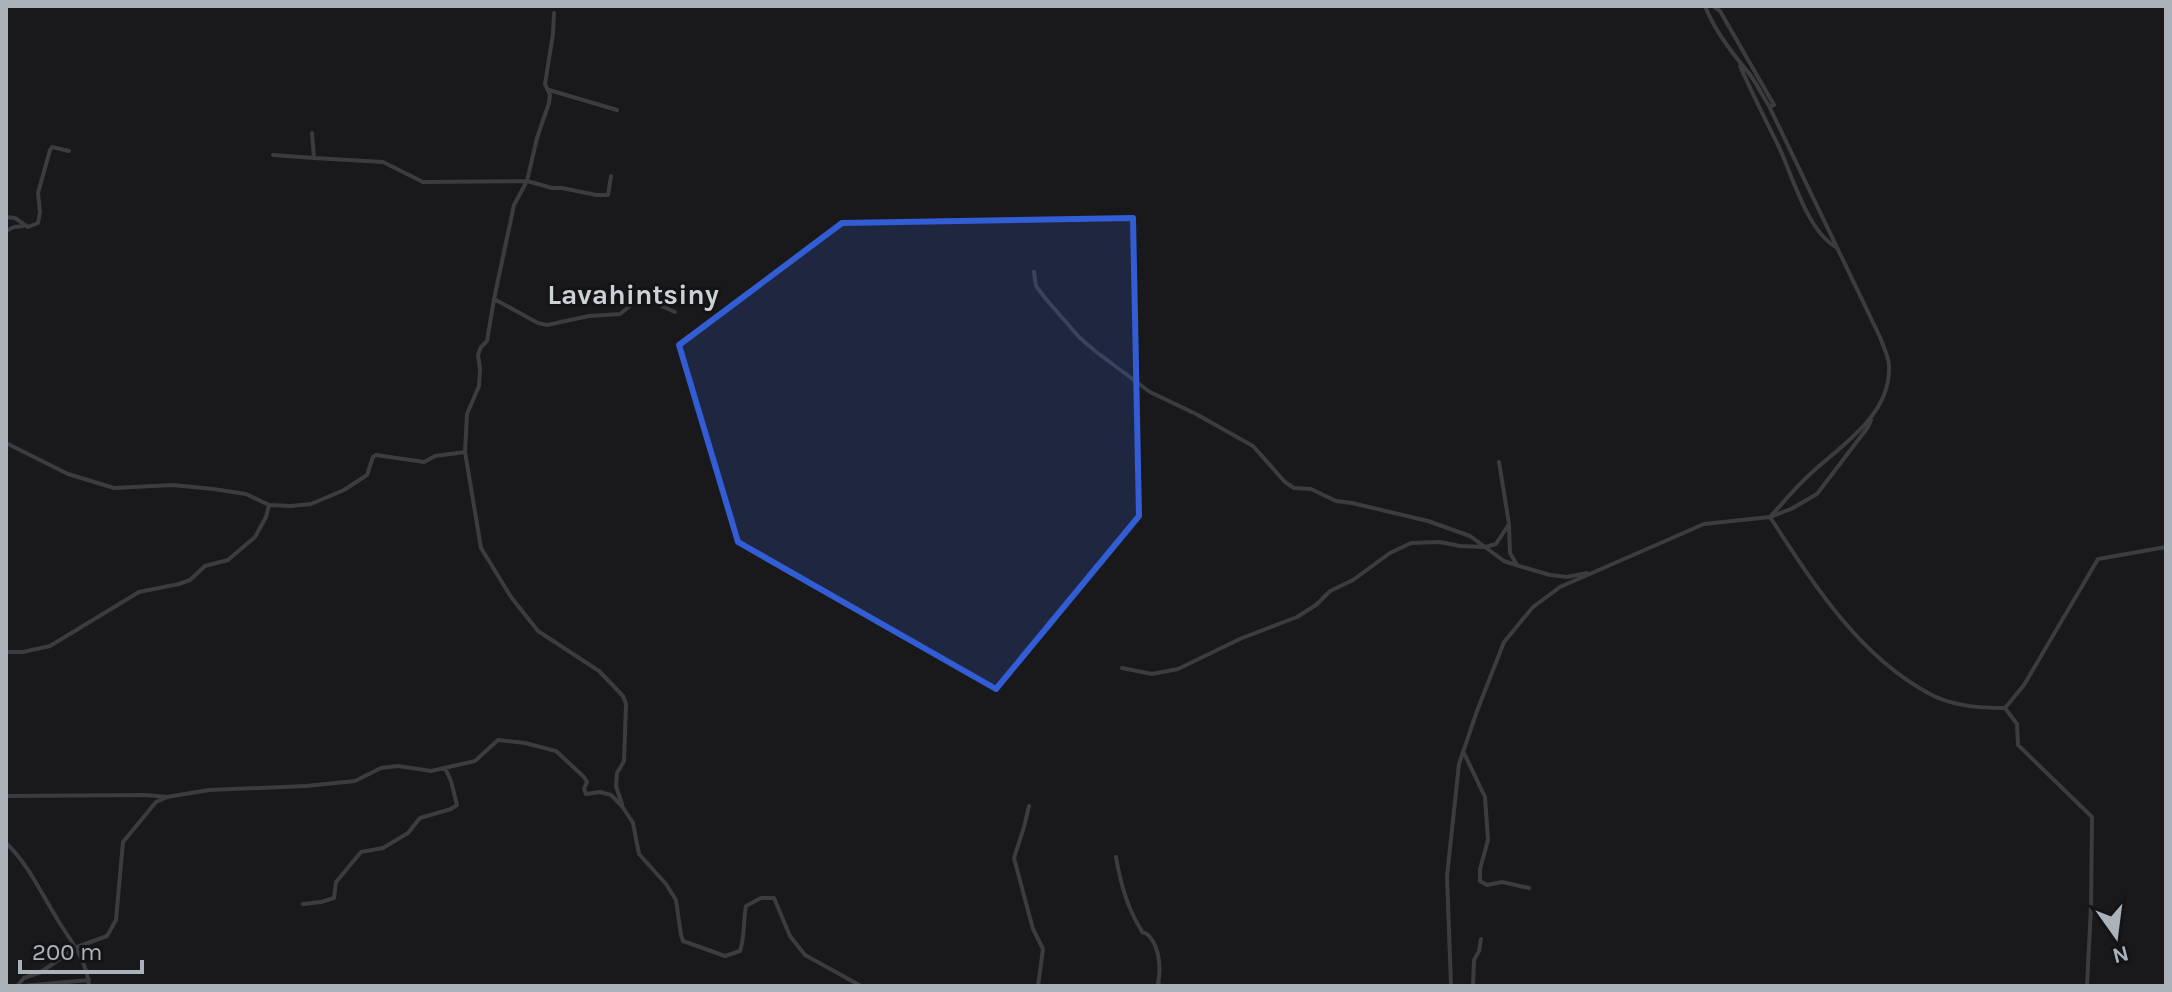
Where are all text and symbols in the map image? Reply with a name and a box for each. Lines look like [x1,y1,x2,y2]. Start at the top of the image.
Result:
district label: Lavahintsiny [547,278,719,311]
north arrow [2076,896,2156,976]
scale bar [20,924,142,974]
text: 200 m [32,938,103,966]
text: N [2110,940,2131,969]

